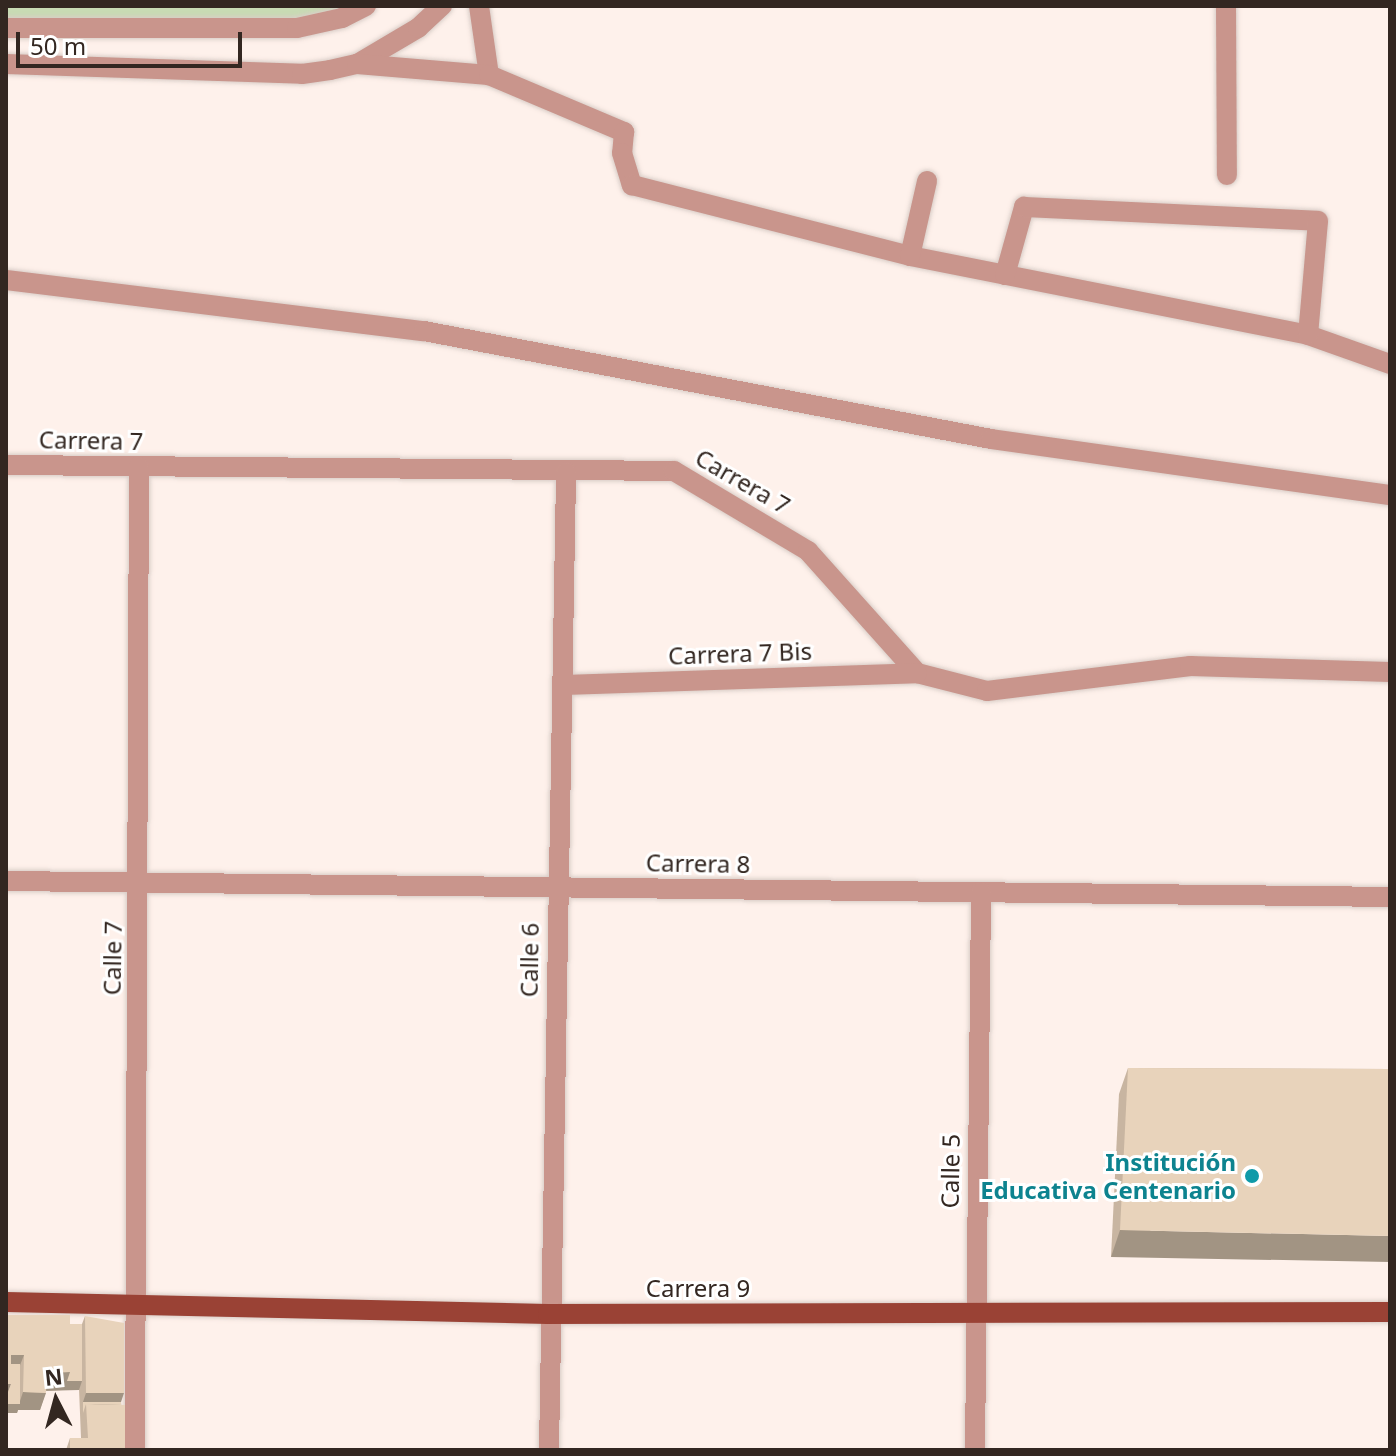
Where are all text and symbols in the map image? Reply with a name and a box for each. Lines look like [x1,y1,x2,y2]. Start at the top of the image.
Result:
scale bar [20,16,246,66]
text: 50 m [30,29,86,62]
street label: Carrera 7 [39,425,143,455]
street label: Carrera 7 [691,442,795,520]
street label: Carrera 7 Bis [668,636,812,670]
street label: Carrera 8 [646,848,750,878]
street label: Calle 7 [97,920,127,996]
street label: Calle 6 [514,922,544,998]
street label: Calle 5 [935,1133,965,1209]
place label: Institución Educativa Centenario [980,1148,1236,1204]
marker: Institución Educativa Centenario [1243,1167,1261,1185]
street label: Carrera 9 [646,1274,750,1302]
north arrow [16,1360,96,1440]
text: N [43,1360,64,1392]

